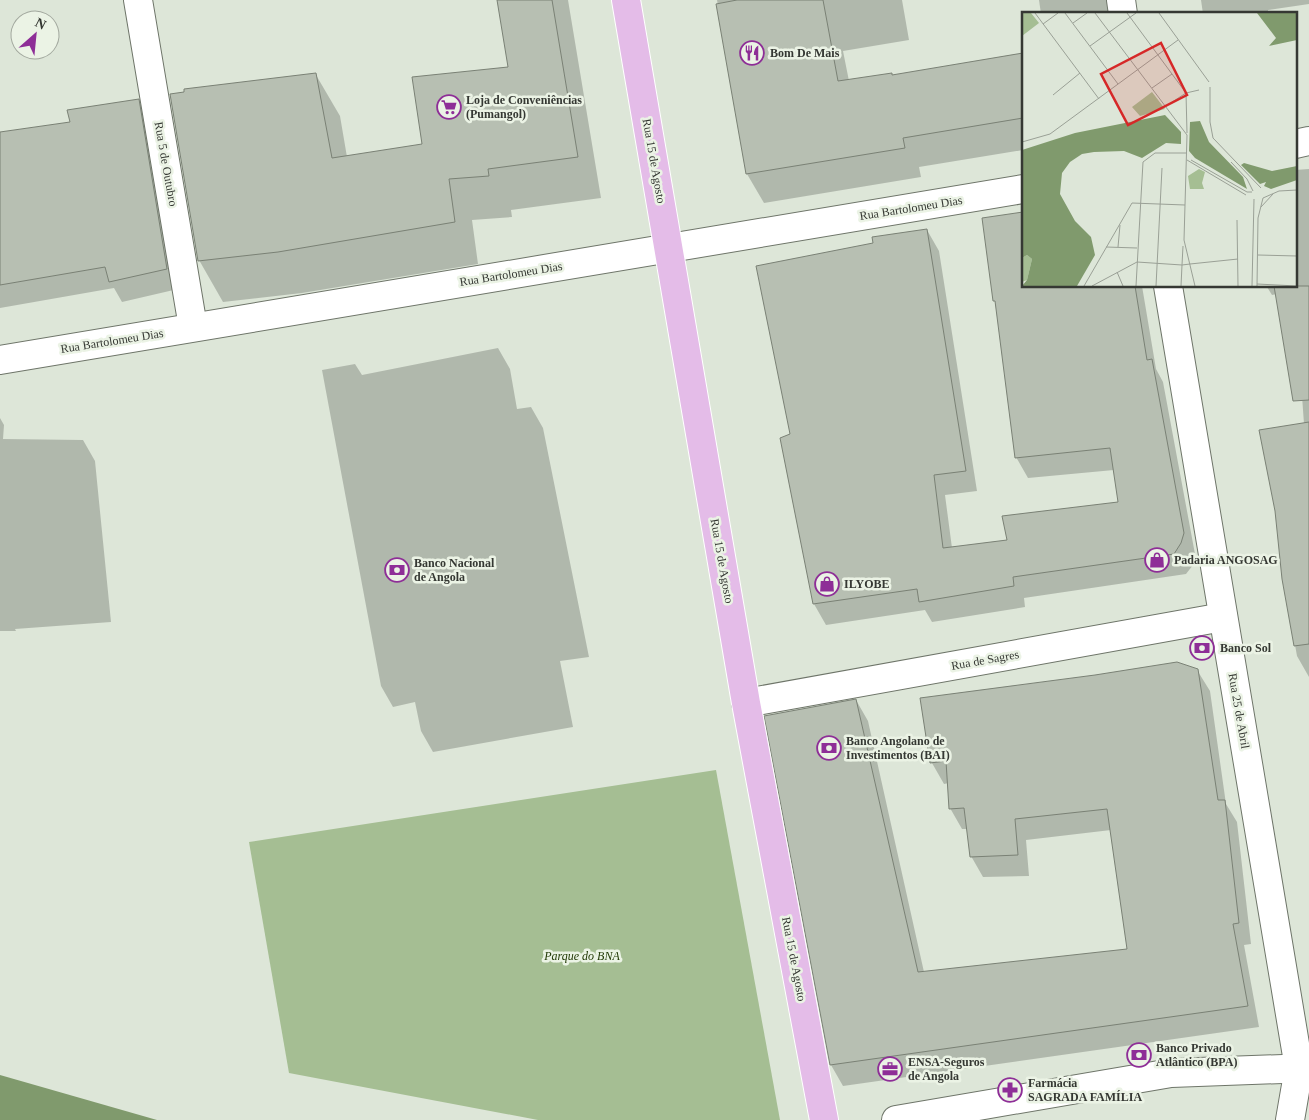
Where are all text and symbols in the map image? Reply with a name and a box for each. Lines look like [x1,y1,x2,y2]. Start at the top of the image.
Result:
north arrow [10,10,60,60]
inset map [1022,12,1296,288]
text: N [33,15,49,33]
restaurant icon: Bom De Mais [739,40,765,66]
place label: Bom De Mais [770,46,840,60]
place label: Loja de Conveniências (Pumangol) [466,93,582,121]
supermarket icon: Loja de Conveniências (Pumangol) [436,94,462,120]
street label: Rua 15 de Agosto [640,118,668,204]
street label: Rua 5 de Outubro [152,121,180,207]
street label: Rua Bartolomeu Dias [859,193,964,223]
street label: Rua Bartolomeu Dias [459,259,564,289]
street label: Rua Bartolomeu Dias [60,326,165,356]
street label: Rua 15 de Agosto [708,518,736,604]
shop icon: Padaria ANGOSAG [1144,547,1170,573]
place label: Padaria ANGOSAG [1174,553,1278,567]
place label: Banco Nacional de Angola [414,556,495,584]
bank icon: Banco Nacional de Angola [384,557,410,583]
shop icon: ILYOBE [814,571,840,597]
place label: ILYOBE [844,577,890,591]
bank icon: Banco Sol [1189,635,1215,661]
place label: Banco Sol [1220,641,1272,655]
street label: Rua de Sagres [950,647,1020,673]
street label: Rua 25 de Abril [1225,672,1253,750]
place label: Banco Angolano de Investimentos (BAI) [846,734,950,762]
bank icon: Banco Angolano de Investimentos (BAI) [816,735,842,761]
street label: Rua 15 de Agosto [779,916,809,1002]
park label: Parque do BNA [543,949,620,963]
place label: Banco Privado Atlântico (BPA) [1156,1041,1237,1069]
bank icon: Banco Privado Atlântico (BPA) [1126,1042,1152,1068]
place label: ENSA-Seguros de Angola [908,1055,985,1083]
office icon: ENSA-Seguros de Angola [877,1056,903,1082]
place label: Farmácia SAGRADA FAMÍLIA [1028,1076,1142,1104]
pharmacy icon: Farmácia SAGRADA FAMÍLIA [997,1077,1023,1103]

